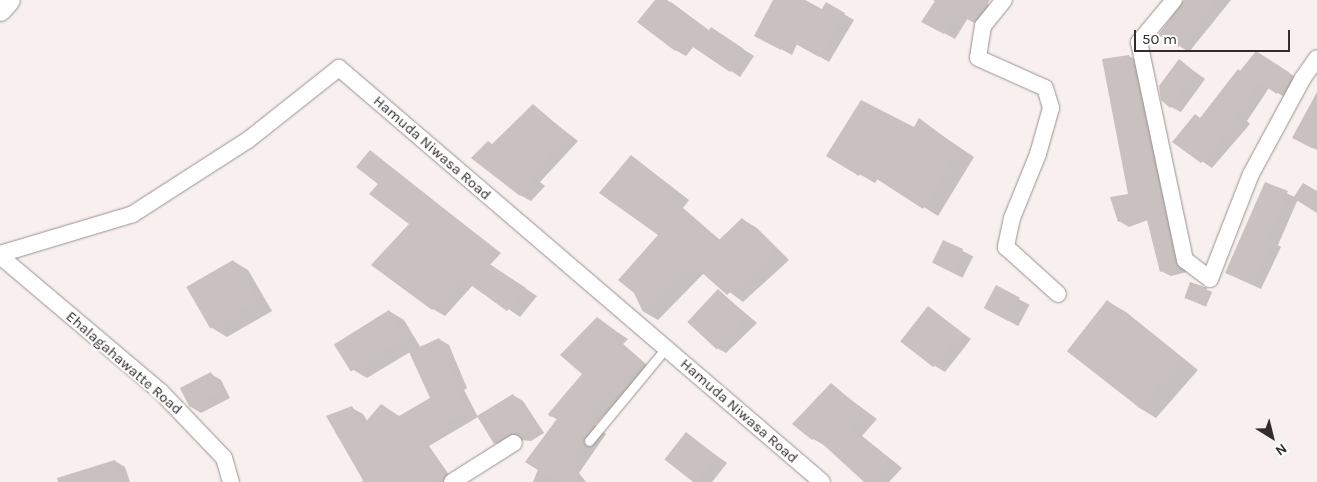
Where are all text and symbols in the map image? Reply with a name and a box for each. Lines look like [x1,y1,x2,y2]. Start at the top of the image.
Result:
scale bar [1137,20,1293,52]
text: 50 m [1142,30,1177,48]
street label: Hamuda Niwasa Road [369,92,495,204]
street label: Ehalagahawatte Road [62,308,186,418]
street label: Hamuda Niwasa Road [676,355,802,467]
north arrow [1247,412,1297,462]
text: N [1272,440,1290,459]

